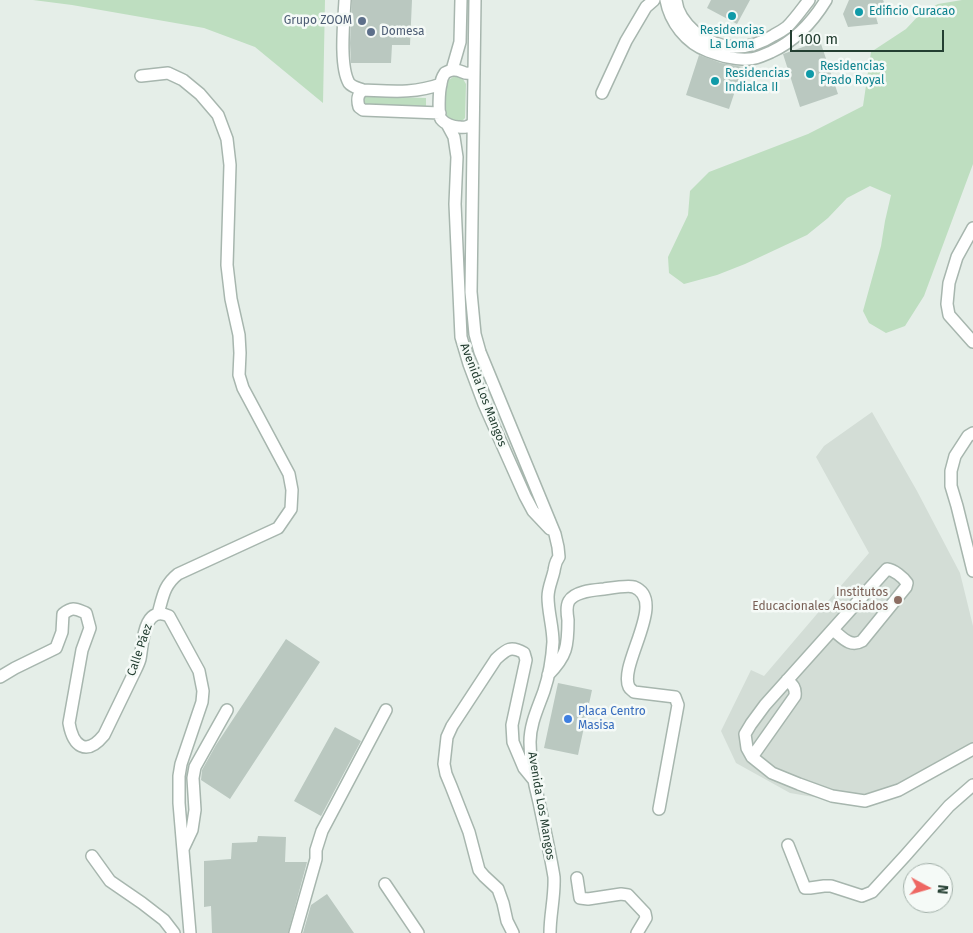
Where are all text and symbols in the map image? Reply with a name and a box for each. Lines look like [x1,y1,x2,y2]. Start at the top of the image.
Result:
place label: Edificio Curacao [869,5,955,19]
marker: Edificio Curacao [853,6,865,18]
marker: Residencias La Loma [726,10,738,22]
place label: Grupo ZOOM [284,14,352,28]
marker: Grupo ZOOM [356,15,368,27]
scale bar [793,20,947,52]
place label: Residencias La Loma [700,24,764,52]
place label: Domesa [381,25,425,39]
marker: Domesa [365,26,377,38]
text: 100 m [798,30,838,48]
place label: Residencias Prado Royal [820,60,885,88]
place label: Residencias Indialca II [725,67,789,95]
marker: Residencias Prado Royal [804,68,816,80]
marker: Residencias Indialca II [709,75,721,87]
street label: Avenida Los Mangos [457,341,509,449]
place label: Institutos Educacionales Asociados [752,586,888,614]
marker: Institutos Educacionales Asociados [892,594,904,606]
street label: Calle Páez [124,622,156,678]
place label: Placa Centro Masisa [578,705,646,733]
marker: Placa Centro Masisa [562,713,574,725]
street label: Avenida Los Mangos [524,751,558,861]
north arrow [903,863,953,913]
text: N [933,884,951,895]

